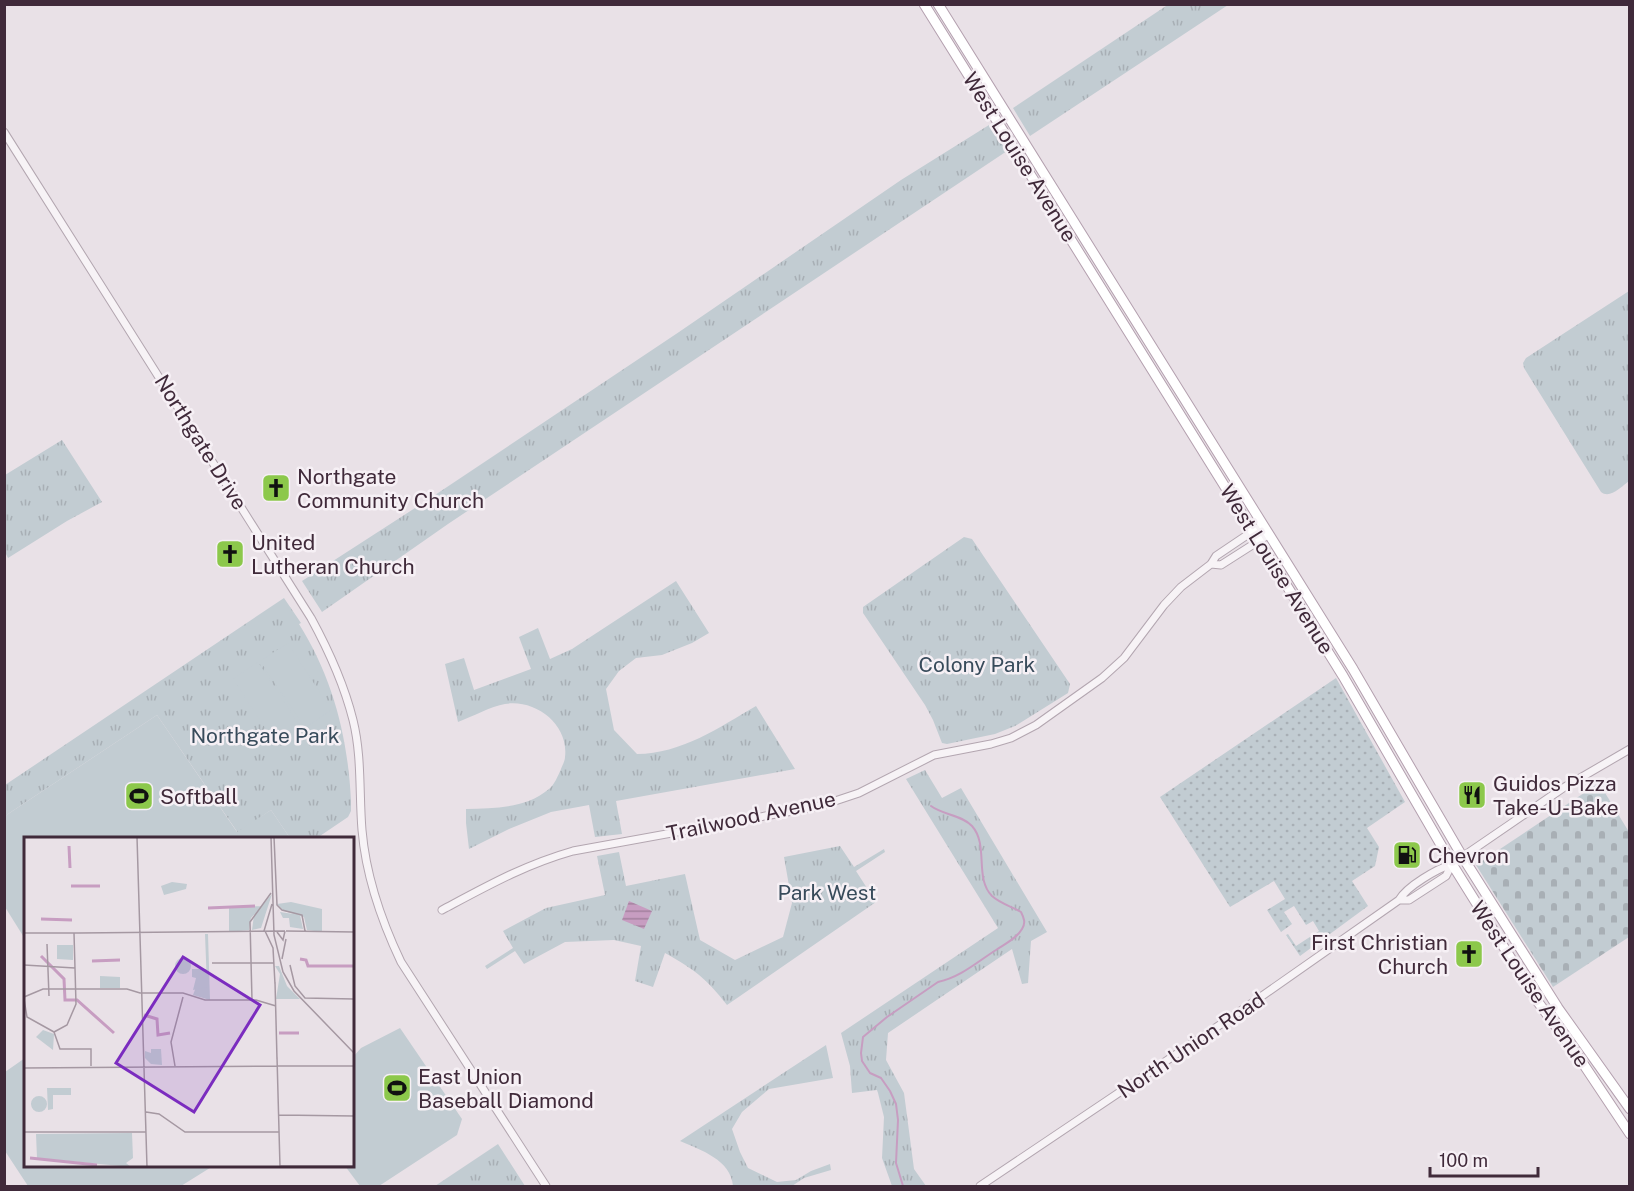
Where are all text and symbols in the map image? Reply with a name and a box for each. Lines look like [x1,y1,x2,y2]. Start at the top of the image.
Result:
street label: West Louise Avenue [958,68,1082,246]
street label: Northgate Drive [149,370,253,514]
place label: Northgate Community Church [297,464,484,513]
church icon: Northgate Community Church [260,472,292,504]
street label: West Louise Avenue [1215,480,1339,658]
place label: United Lutheran Church [251,530,415,579]
church icon: United Lutheran Church [214,538,246,570]
park label: Colony Park [919,652,1036,677]
park label: Northgate Park [190,723,340,748]
place label: Guidos Pizza Take-U-Bake [1493,771,1619,820]
restaurant icon: Guidos Pizza Take-U-Bake [1456,779,1488,811]
sports icon: Softball [123,780,155,812]
place label: Softball [160,784,238,809]
street label: Trailwood Avenue [664,786,838,846]
inset map [24,837,354,1167]
fuel station icon: Chevron [1391,839,1423,871]
place label: Chevron [1428,843,1509,868]
park label: Park West [778,880,876,905]
street label: West Louise Avenue [1465,896,1595,1072]
place label: First Christian Church [1311,930,1448,979]
church icon: First Christian Church [1453,938,1485,970]
street label: North Union Road [1113,987,1269,1103]
place label: East Union Baseball Diamond [418,1064,594,1113]
sports icon: East Union Baseball Diamond [381,1072,413,1104]
scale bar [1430,1140,1538,1178]
text: 100 m [1439,1150,1488,1171]

